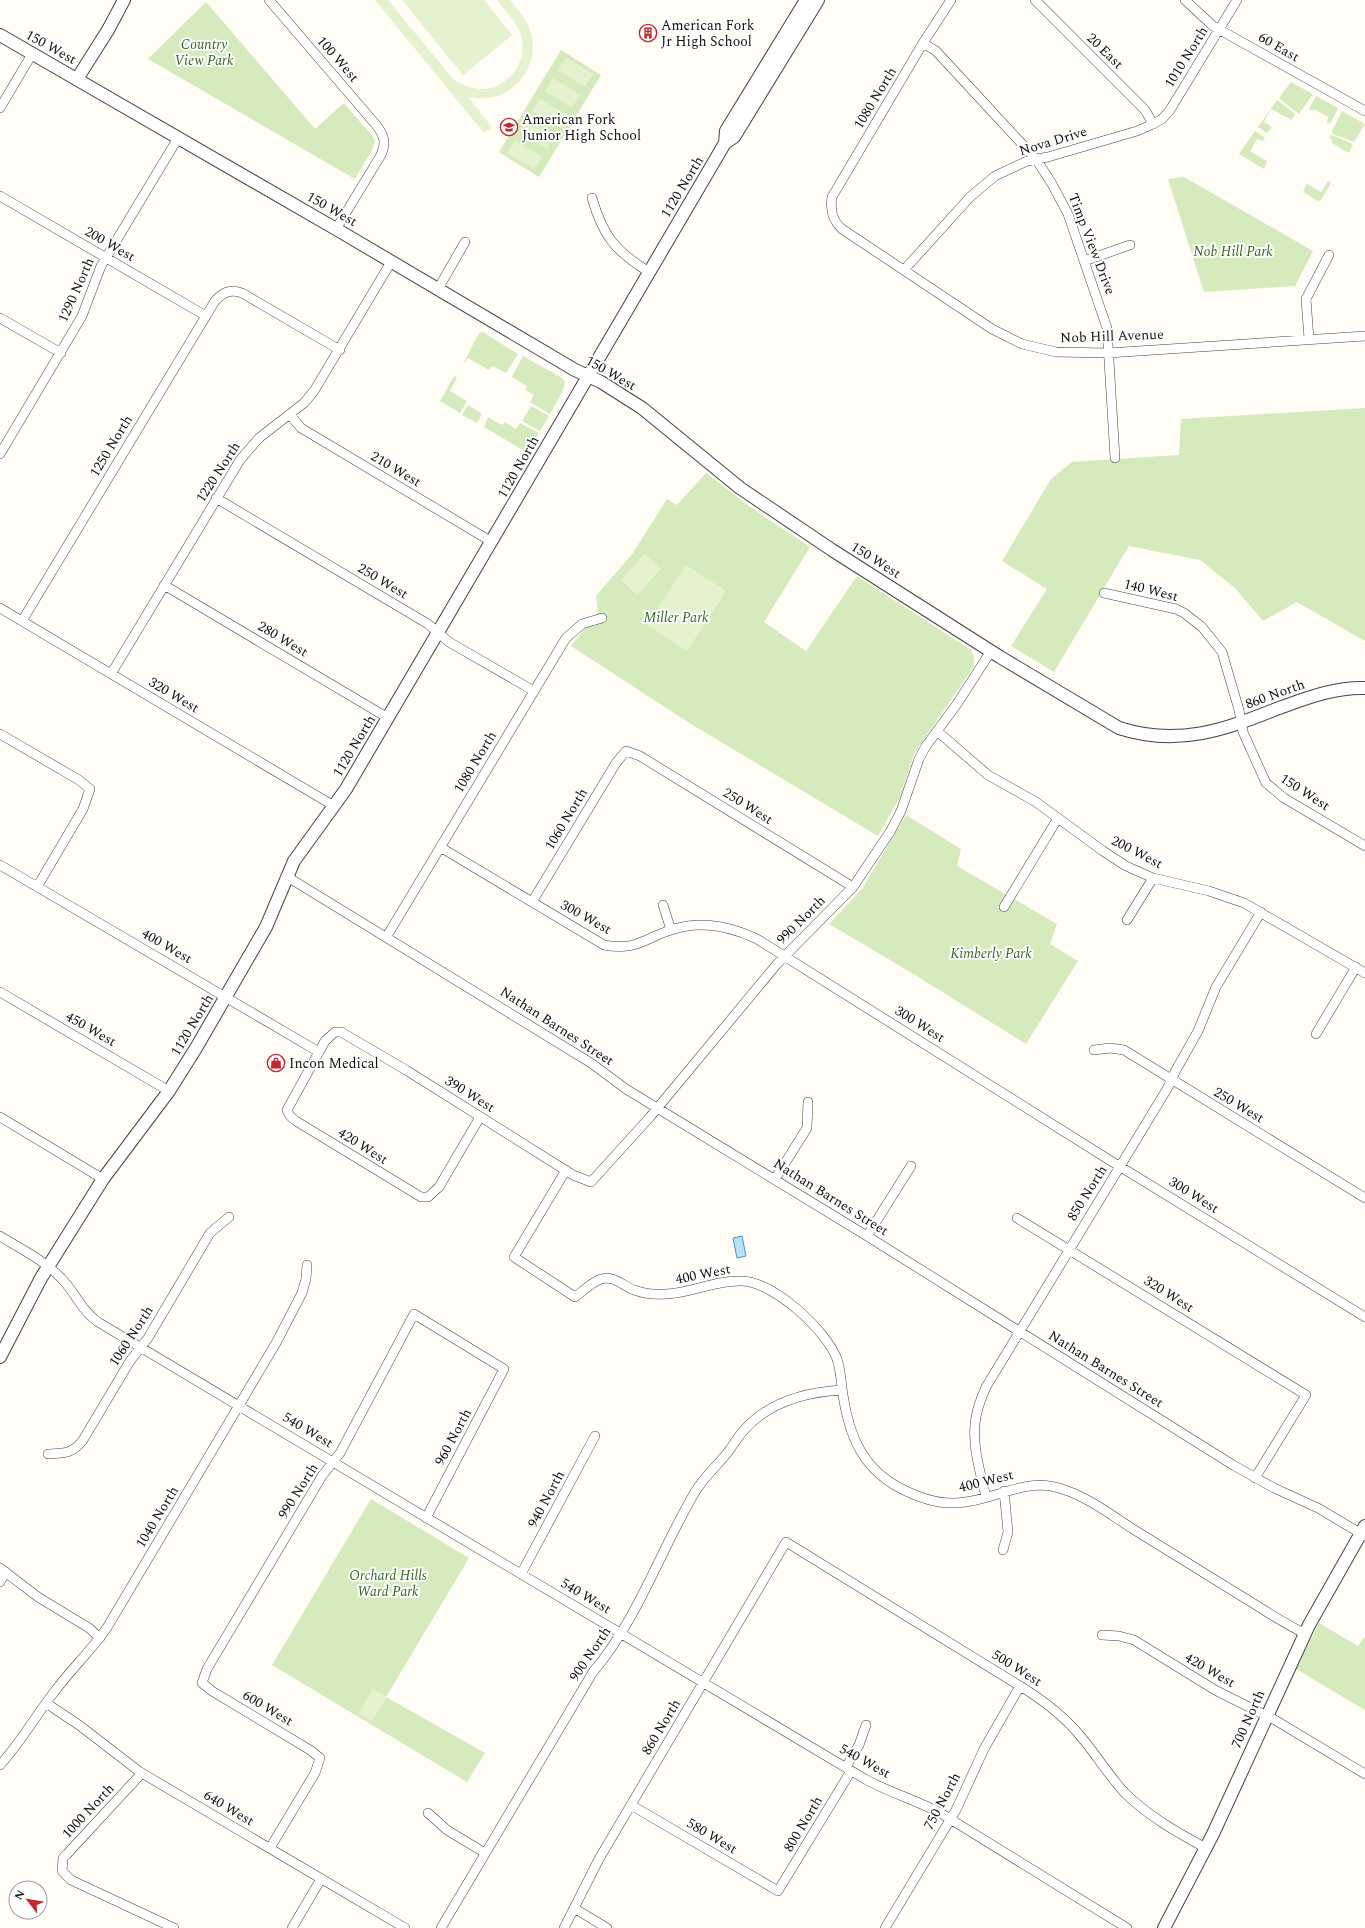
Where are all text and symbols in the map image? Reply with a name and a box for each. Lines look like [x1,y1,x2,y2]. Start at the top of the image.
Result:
place label: American Fork Jr High School [661,15,755,52]
street label: 1010 North [1159,22,1213,92]
building icon: American Fork Jr High School [638,23,658,43]
street label: 150 West [22,24,80,70]
street label: 60 East [1255,27,1303,67]
street label: 20 East [1082,28,1128,74]
street label: 100 West [312,31,364,87]
park label: Country View Park [175,34,234,71]
street label: 1080 North [848,63,902,133]
place label: American Fork Junior High School [522,109,641,146]
school or university icon: American Fork Junior High School [499,117,519,137]
street label: Nova Drive [1016,121,1090,161]
street label: 1120 North [655,152,709,222]
street label: 150 West [303,186,361,232]
street label: Timp View Drive [1063,190,1121,298]
street label: 200 West [81,221,139,267]
park label: Nob Hill Park [1193,241,1273,262]
street label: 1290 North [52,254,100,326]
street label: Nob Hill Avenue [1060,324,1164,348]
street label: 150 West [582,350,640,396]
street label: 1250 North [84,411,138,481]
street label: 1120 North [492,432,544,502]
street label: 1220 North [190,437,246,507]
street label: 210 West [367,446,425,492]
street label: 150 West [847,536,905,584]
street label: 250 West [354,558,412,604]
street label: 140 West [1121,573,1181,607]
park label: Miller Park [643,607,709,628]
street label: 280 West [254,616,312,662]
street label: 320 West [145,672,203,718]
street label: 860 North [1242,674,1308,714]
street label: 1120 North [327,711,381,781]
street label: 1080 North [448,727,502,797]
street label: 150 West [1276,768,1334,816]
street label: 250 West [719,782,777,830]
street label: 1060 North [539,784,593,854]
street label: 200 West [1107,830,1167,874]
street label: 990 North [772,891,830,949]
street label: 300 West [557,894,615,940]
street label: 400 West [138,923,196,969]
park label: Kimberly Park [950,943,1032,964]
street label: Nathan Barnes Street [496,981,618,1071]
street label: 1120 North [165,990,219,1060]
street label: 300 West [891,1000,949,1048]
street label: 450 West [62,1006,120,1052]
shop icon: Incon Medical [266,1053,286,1073]
place label: Incon Medical [289,1053,379,1074]
street label: 390 West [441,1070,499,1118]
street label: 250 West [1210,1082,1268,1128]
street label: 420 West [334,1122,392,1170]
street label: Nathan Barnes Street [769,1153,893,1241]
street label: 850 North [1062,1161,1112,1225]
street label: 300 West [1165,1171,1223,1219]
street label: 400 West [674,1258,732,1290]
street label: 320 West [1140,1270,1198,1318]
street label: 1060 North [103,1301,159,1371]
street label: Nathan Barnes Street [1044,1325,1168,1413]
street label: 960 North [429,1405,477,1469]
street label: 540 West [279,1407,337,1453]
street label: 990 North [273,1459,323,1523]
street label: 400 West [956,1464,1016,1498]
street label: 940 North [522,1467,570,1531]
street label: 1040 North [130,1482,184,1552]
park label: Orchard Hills Ward Park [349,1565,427,1602]
street label: 540 West [557,1573,615,1619]
street label: 900 North [564,1622,616,1686]
street label: 500 West [988,1644,1046,1692]
street label: 420 West [1181,1647,1239,1693]
street label: 600 West [239,1685,297,1731]
street label: 700 North [1226,1686,1270,1752]
street label: 860 North [636,1695,686,1759]
street label: 540 West [836,1738,894,1784]
street label: 750 North [918,1769,966,1833]
street label: 1000 North [57,1779,119,1843]
street label: 640 West [200,1785,258,1831]
street label: 800 North [778,1792,828,1856]
street label: 580 West [683,1813,741,1859]
north arrow [8,1880,48,1920]
text: N [10,1887,29,1903]

